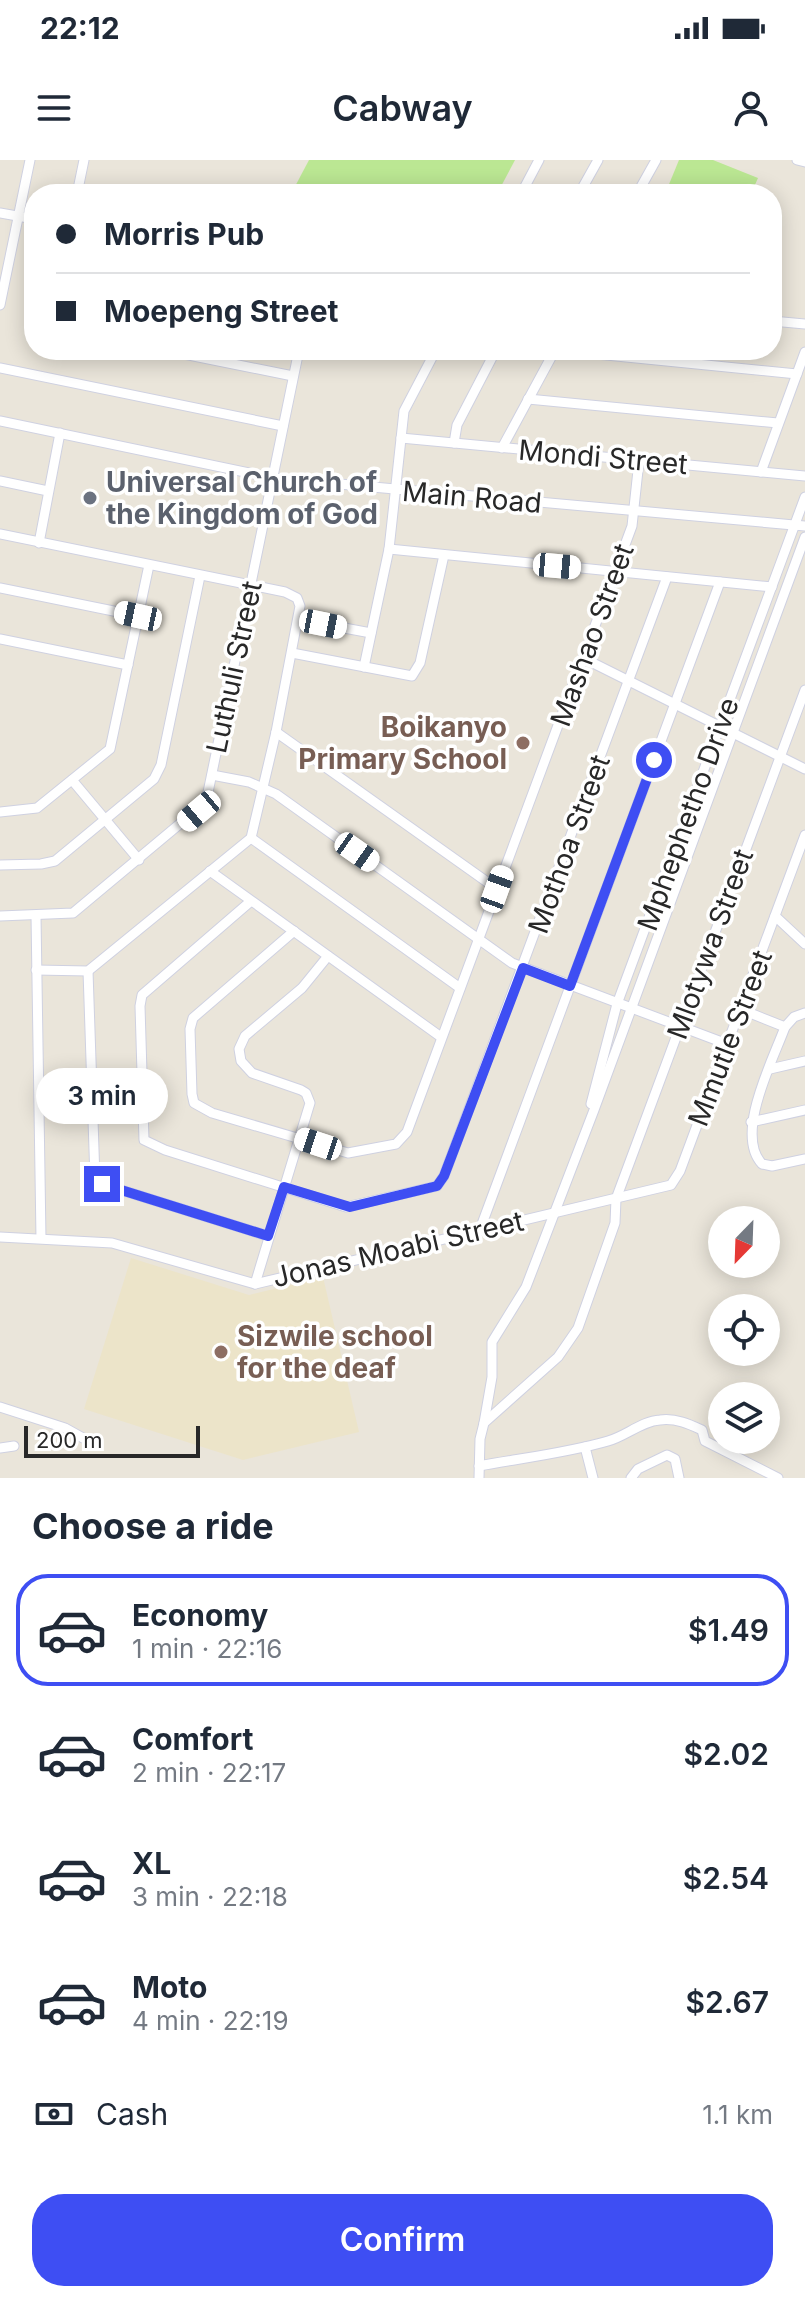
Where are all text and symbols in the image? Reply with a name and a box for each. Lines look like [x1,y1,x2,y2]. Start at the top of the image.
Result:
text: 22:12 [40,10,120,46]
icon: menu [32,86,76,130]
text: Cabway [332,86,473,130]
icon: person [729,86,773,130]
text: Morris Pub [104,216,264,252]
text: Moepeng Street [104,293,339,329]
street label: Mondi Street [517,433,689,481]
place label: Universal Church of the Kingdom of God [106,465,378,531]
street label: Main Road [401,474,543,520]
marker: Universal Church of the Kingdom of God [81,489,99,507]
street label: Mashao Street [543,539,641,731]
car [532,552,582,580]
street label: Luthuli Street [199,578,269,756]
car [112,599,164,633]
car [297,608,349,640]
street label: Mphephetho Drive [630,693,746,935]
place label: Boikanyo Primary School [298,710,507,776]
marker: Boikanyo Primary School [514,734,532,752]
route start [636,742,672,778]
street label: Mothoa Street [521,750,617,938]
car [173,786,225,836]
car [330,828,384,876]
street label: Mlotywa Street [660,844,760,1044]
car [478,862,516,916]
street label: Mmutle Street [681,945,779,1131]
callout: 3 min [36,1068,168,1124]
text: 3 min [67,1080,137,1111]
car [291,1125,345,1163]
route end [84,1166,120,1202]
street label: Jonas Moabi Street [269,1204,527,1294]
north arrow [708,1206,780,1278]
map controls [708,1206,780,1454]
button: locate [708,1294,780,1366]
place label: Sizwile school for the deaf [237,1319,433,1385]
marker: Sizwile school for the deaf [212,1343,230,1361]
button: layers [708,1382,780,1454]
scale bar [24,1422,200,1458]
text: 200 m [36,1427,103,1453]
text: Choose a ride [32,1504,274,1548]
icon: car [36,1594,108,1666]
text: Economy [132,1597,268,1633]
text: $1.49 [688,1612,769,1648]
text: 1 min · 22:16 [132,1633,282,1664]
icon: car [36,1718,108,1790]
text: Comfort [132,1721,253,1757]
text: $2.02 [684,1736,769,1772]
text: 2 min · 22:17 [132,1757,286,1788]
icon: car [36,1842,108,1914]
text: XL [132,1845,171,1881]
text: $2.54 [683,1860,769,1896]
text: 3 min · 22:18 [132,1881,288,1912]
icon: car [36,1966,108,2038]
text: Moto [132,1969,207,2005]
text: $2.67 [686,1984,769,2020]
text: 4 min · 22:19 [132,2005,289,2036]
icon: cash [32,2092,76,2136]
text: Cash [96,2096,168,2132]
text: 1.1 km [702,2099,773,2130]
button: Confirm [32,2194,773,2286]

